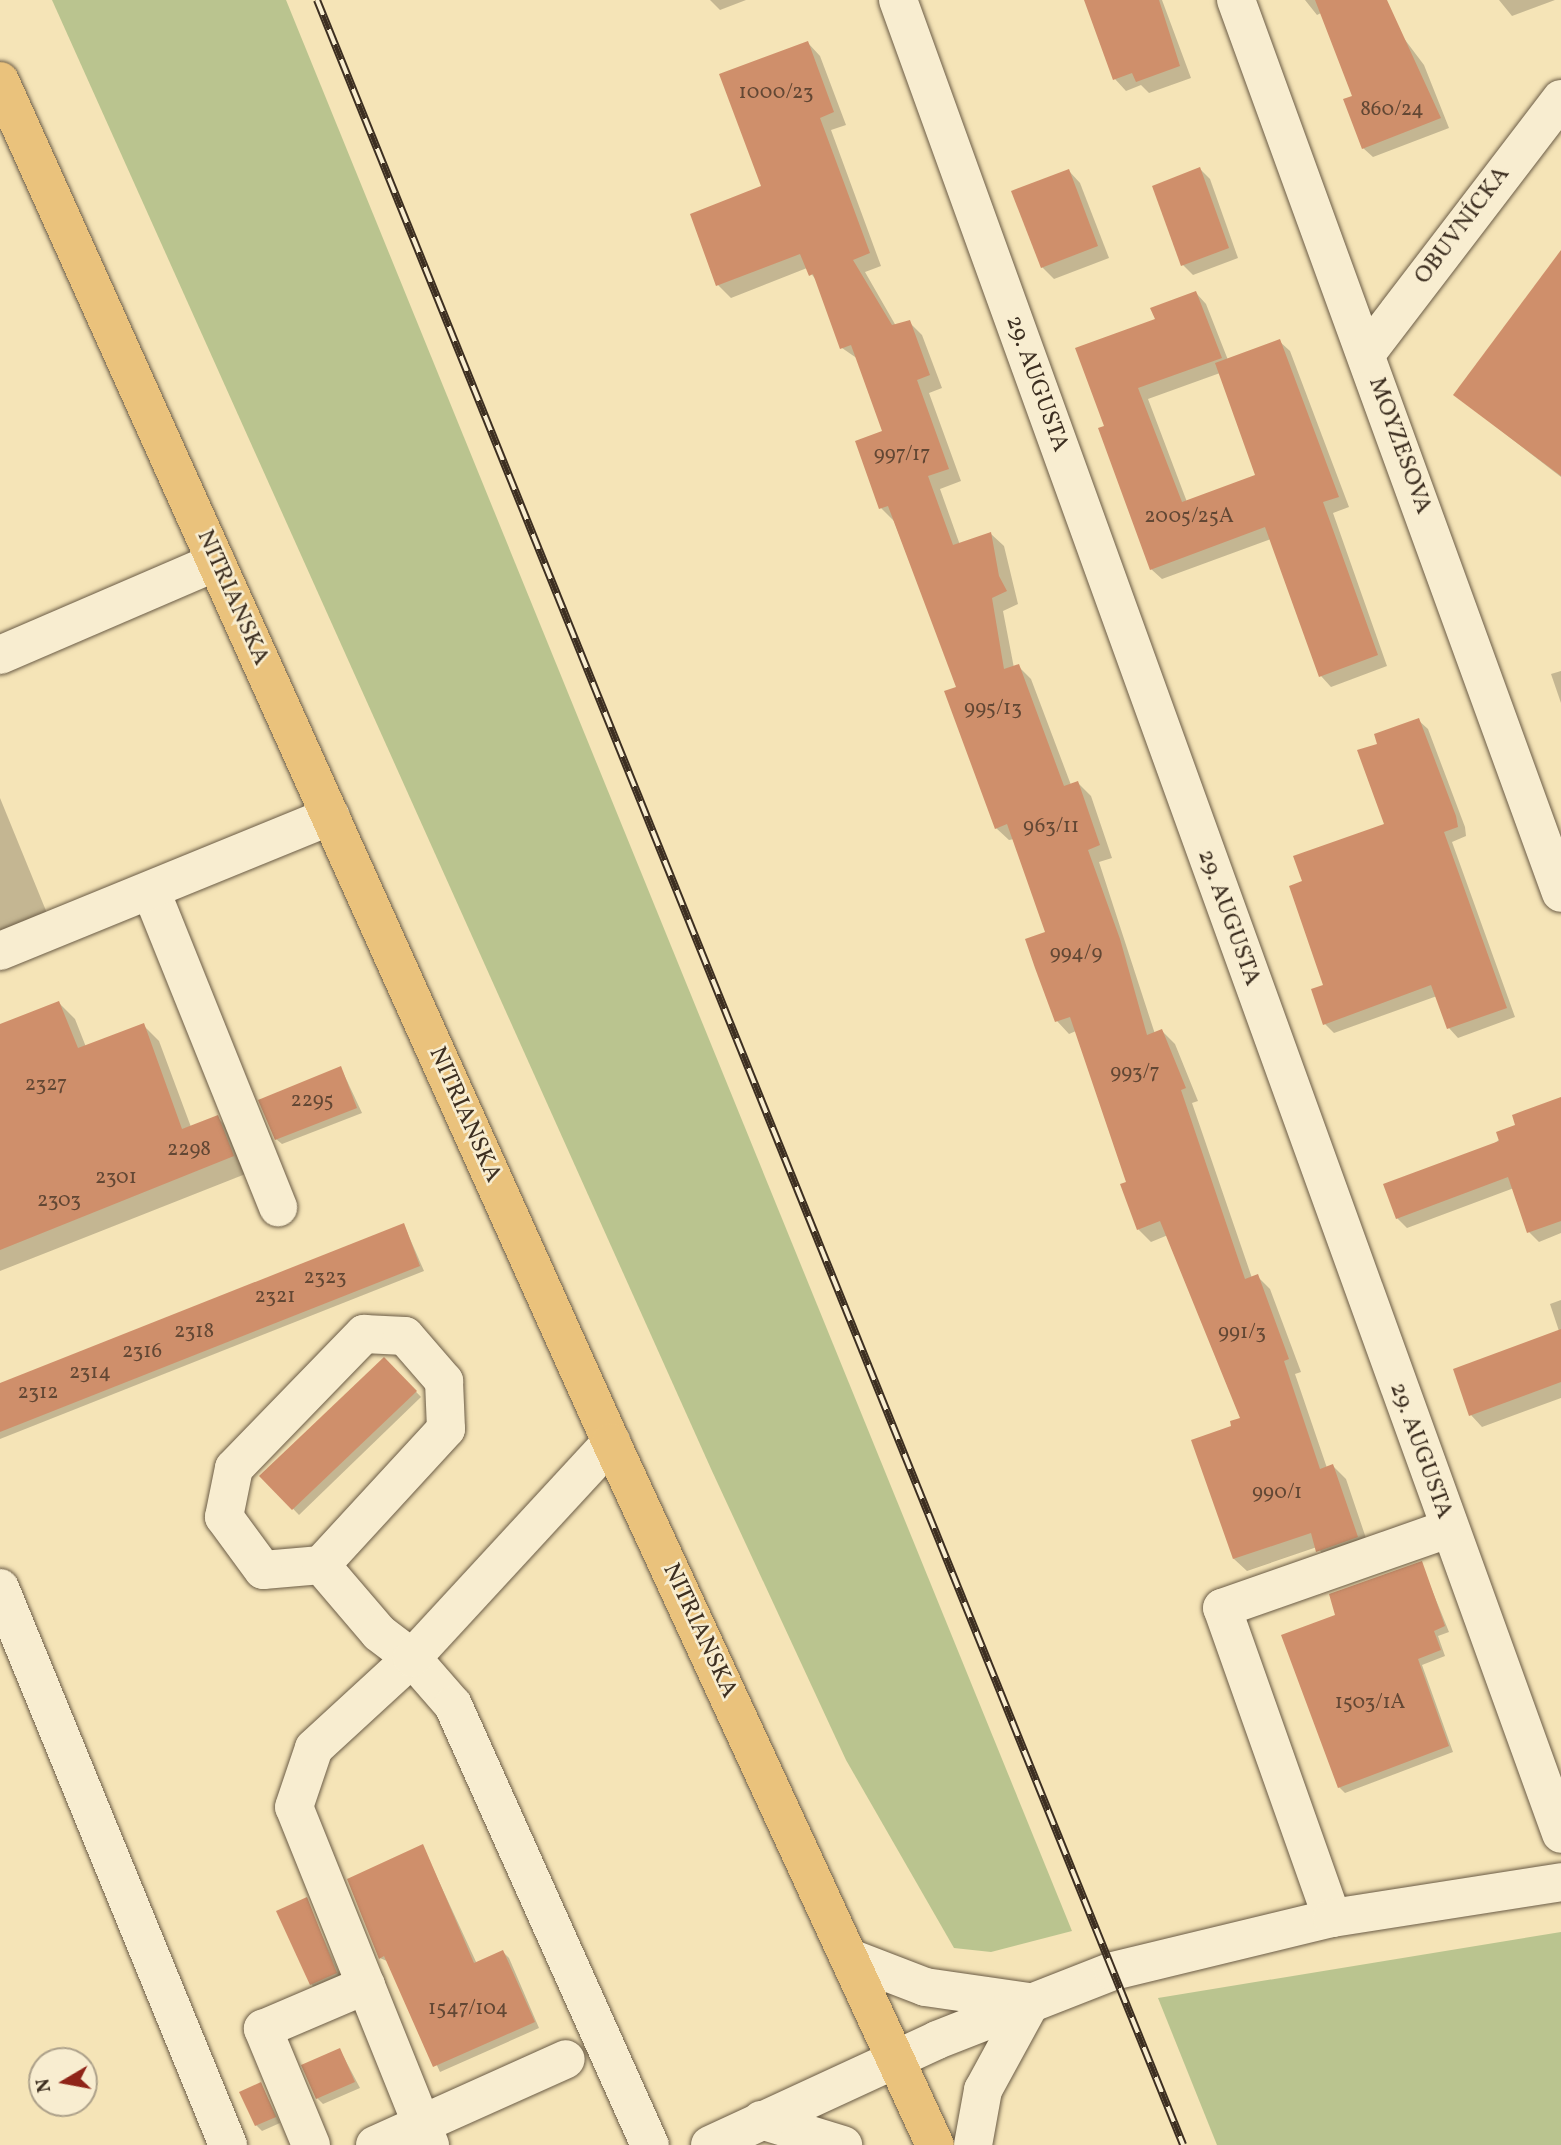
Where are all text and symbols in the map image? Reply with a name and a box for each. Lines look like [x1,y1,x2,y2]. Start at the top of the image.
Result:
house number: 1000/23 [739,80,813,106]
house number: 860/24 [1360,97,1424,123]
street label: OBUVNÍCKA [1409,161,1517,291]
street label: 29. AUGUSTA [998,312,1074,456]
street label: MOYZESOVA [1361,374,1437,518]
house number: 997/17 [874,442,930,468]
house number: 2005/25A [1144,504,1234,530]
street label: NITRIANSKA [189,526,275,670]
house number: 995/13 [964,696,1022,722]
house number: 963/11 [1023,814,1079,840]
street label: 29. AUGUSTA [1190,846,1266,990]
house number: 994/9 [1050,941,1102,967]
street label: NITRIANSKA [421,1043,507,1187]
house number: 993/7 [1110,1060,1160,1086]
house number: 2327 [25,1072,67,1098]
house number: 2295 [290,1088,334,1114]
house number: 2298 [167,1137,211,1163]
house number: 2301 [95,1165,137,1191]
house number: 2303 [37,1188,81,1214]
house number: 2323 [304,1265,346,1291]
house number: 2321 [255,1284,295,1310]
house number: 2318 [174,1319,214,1345]
house number: 991/3 [1218,1320,1266,1346]
house number: 2316 [122,1339,162,1365]
house number: 2314 [69,1360,111,1386]
street label: 29. AUGUSTA [1382,1379,1458,1523]
house number: 2312 [18,1380,58,1406]
house number: 990/1 [1252,1480,1302,1506]
street label: NITRIANSKA [655,1559,743,1703]
house number: 1503/1A [1335,1690,1405,1716]
house number: 1547/104 [428,1996,508,2022]
north arrow [28,2047,98,2117]
text: N [30,2076,58,2094]

